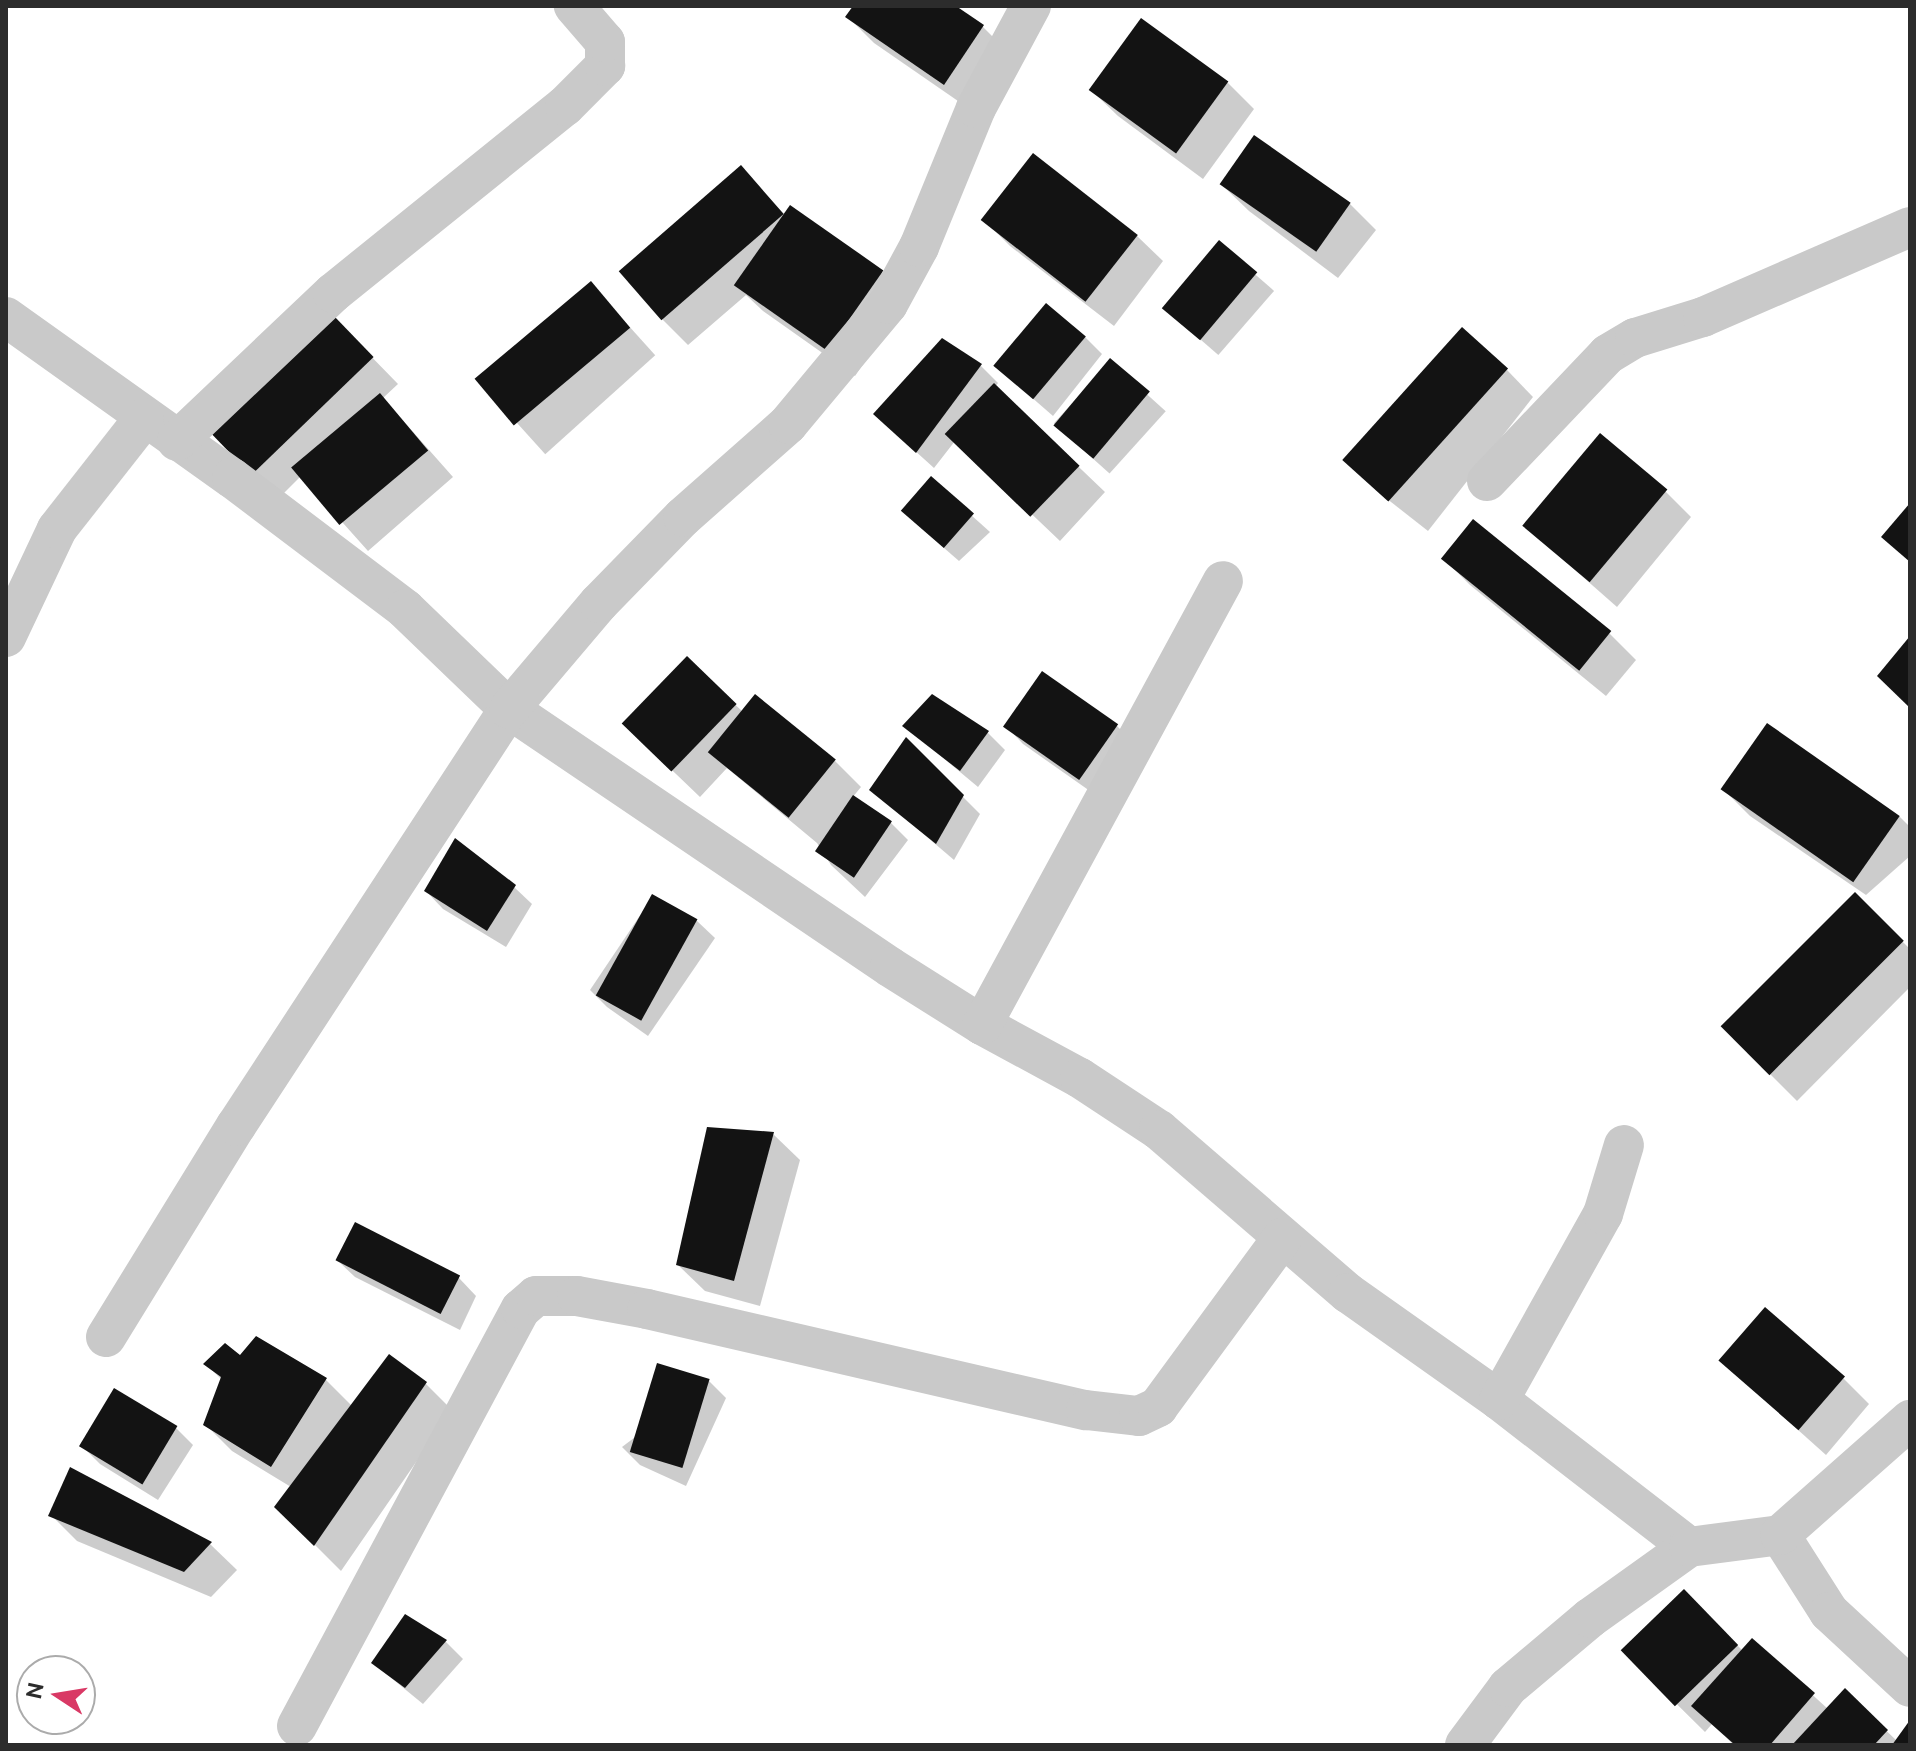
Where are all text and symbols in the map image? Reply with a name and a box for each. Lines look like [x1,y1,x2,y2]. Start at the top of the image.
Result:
north arrow [16,1655,96,1735]
text: N [20,1680,48,1701]

